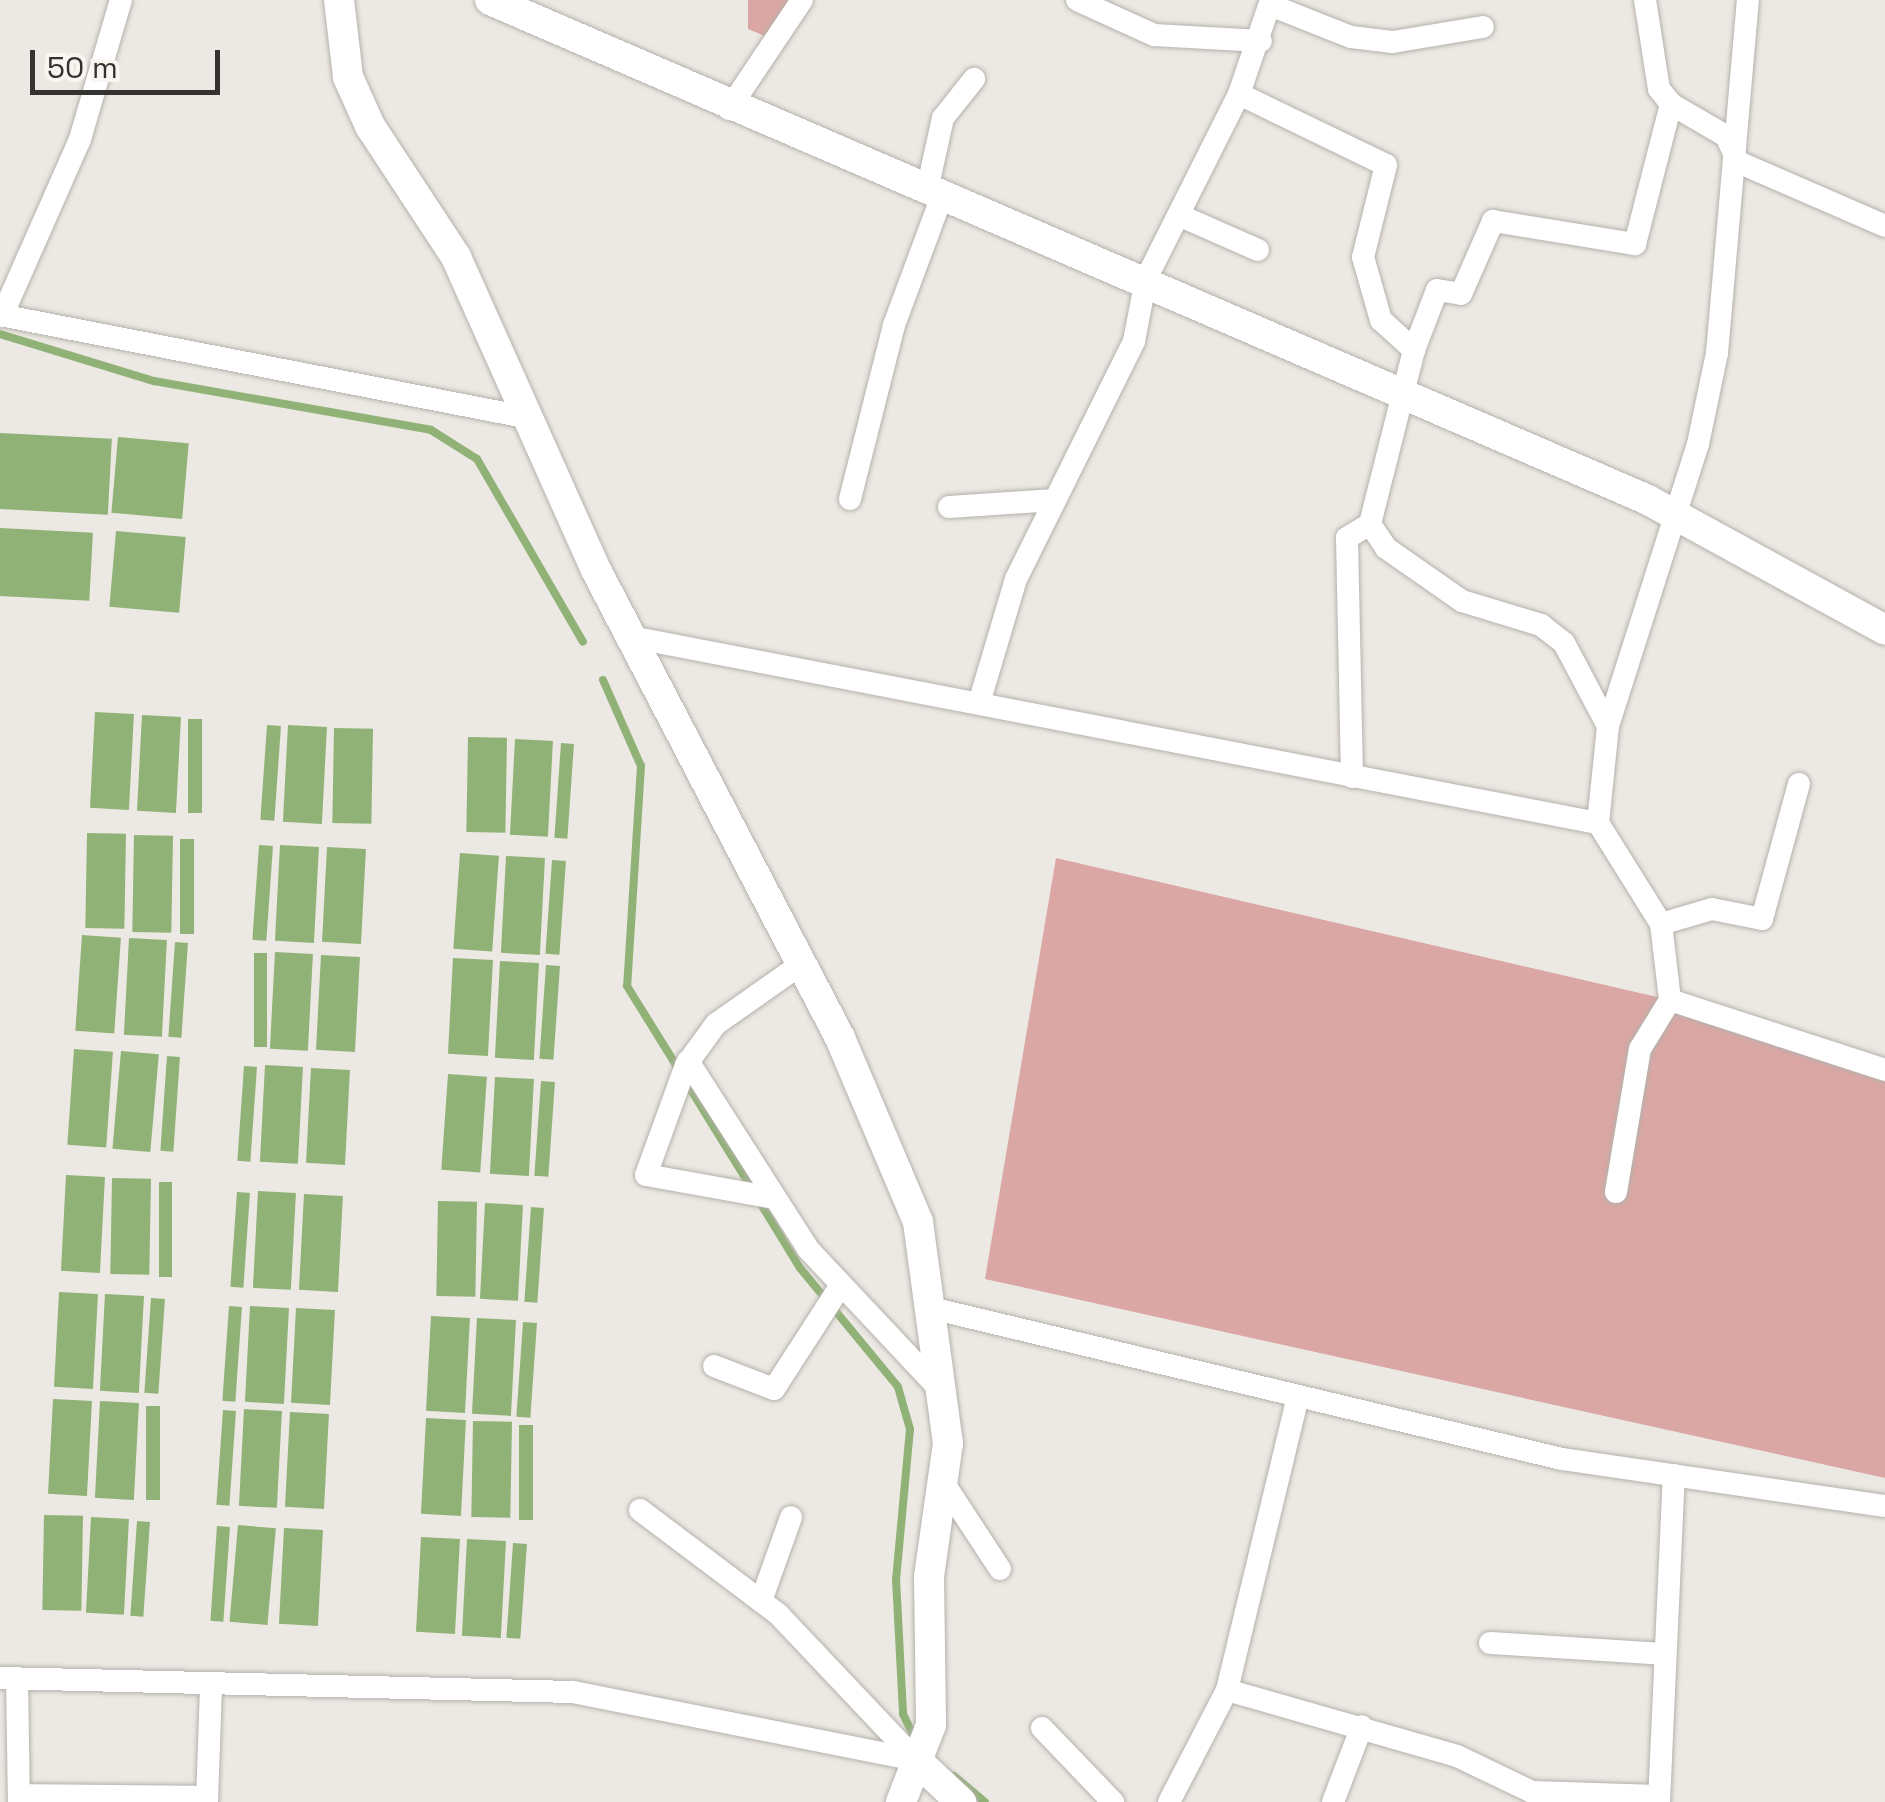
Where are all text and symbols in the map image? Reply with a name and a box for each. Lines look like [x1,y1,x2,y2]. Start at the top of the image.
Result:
scale bar [35,30,225,92]
text: 50 m [47,48,118,87]

